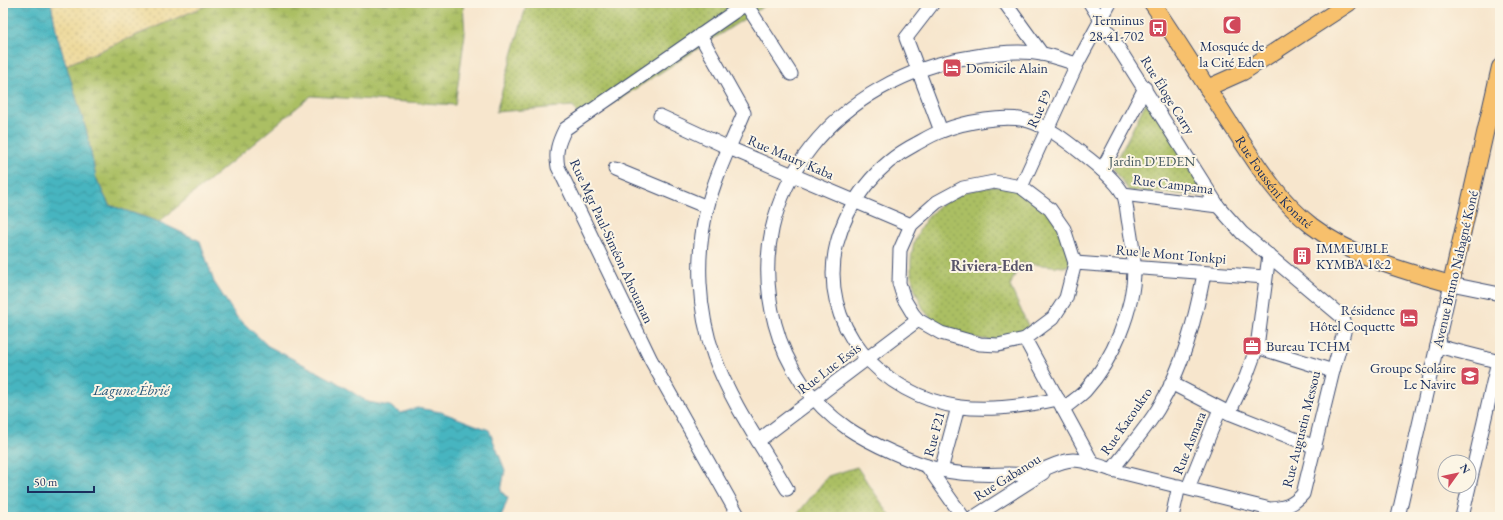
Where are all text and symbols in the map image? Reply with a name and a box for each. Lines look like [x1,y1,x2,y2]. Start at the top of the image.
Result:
place label: Terminus 28-41-702 [1089,11,1144,45]
mosque icon: Mosquée de la Cité Eden [1221,14,1243,36]
bus stop icon: Terminus 28-41-702 [1147,17,1169,39]
place label: Mosquée de la Cité Eden [1199,37,1265,71]
street label: Rue Éloge Carry [1137,52,1200,138]
hotel icon: Domicile Alain [941,57,963,79]
place label: Domicile Alain [966,59,1049,77]
street label: Rue F9 [1023,87,1055,131]
street label: Rue Maury Kaba [745,131,837,183]
street label: Rue Fousséni Konaté [1231,132,1317,233]
park label: Jardin D'EDEN [1108,152,1195,170]
street label: Rue Mgr Paul-Siméon Ahouanan [566,156,658,327]
street label: Rue Campama [1132,170,1215,198]
street label: Avenue Bruno Nabagné Koné [1428,188,1482,350]
place label: IMMEUBLE KYMBA 1&2 [1316,239,1391,273]
street label: Rue le Mont Tonkpi [1115,240,1227,268]
building icon: IMMEUBLE KYMBA 1&2 [1291,245,1313,267]
district label: Riviera-Eden [951,256,1034,275]
place label: Résidence Hôtel Coquette [1309,301,1396,335]
hotel icon: Résidence Hôtel Coquette [1398,307,1420,329]
office icon: Bureau TCHM [1241,335,1263,357]
place label: Bureau TCHM [1266,337,1351,355]
street label: Rue Luc Essis [794,338,865,398]
place label: Groupe Scolaire Le Navire [1370,359,1457,393]
school or university icon: Groupe Scolaire Le Navire [1459,365,1481,387]
street label: Rue Augustin Messou [1278,368,1324,489]
water label: Lagune Ébrié [92,380,171,399]
street label: Rue Kacoukro [1096,384,1156,458]
street label: Rue Asmara [1168,408,1210,477]
street label: Rue F21 [919,409,949,459]
street label: Rue Gabanou [970,449,1044,505]
north arrow [1437,454,1477,494]
text: N [1457,461,1474,476]
scale bar [28,468,94,494]
text: 50 m [34,474,58,490]

